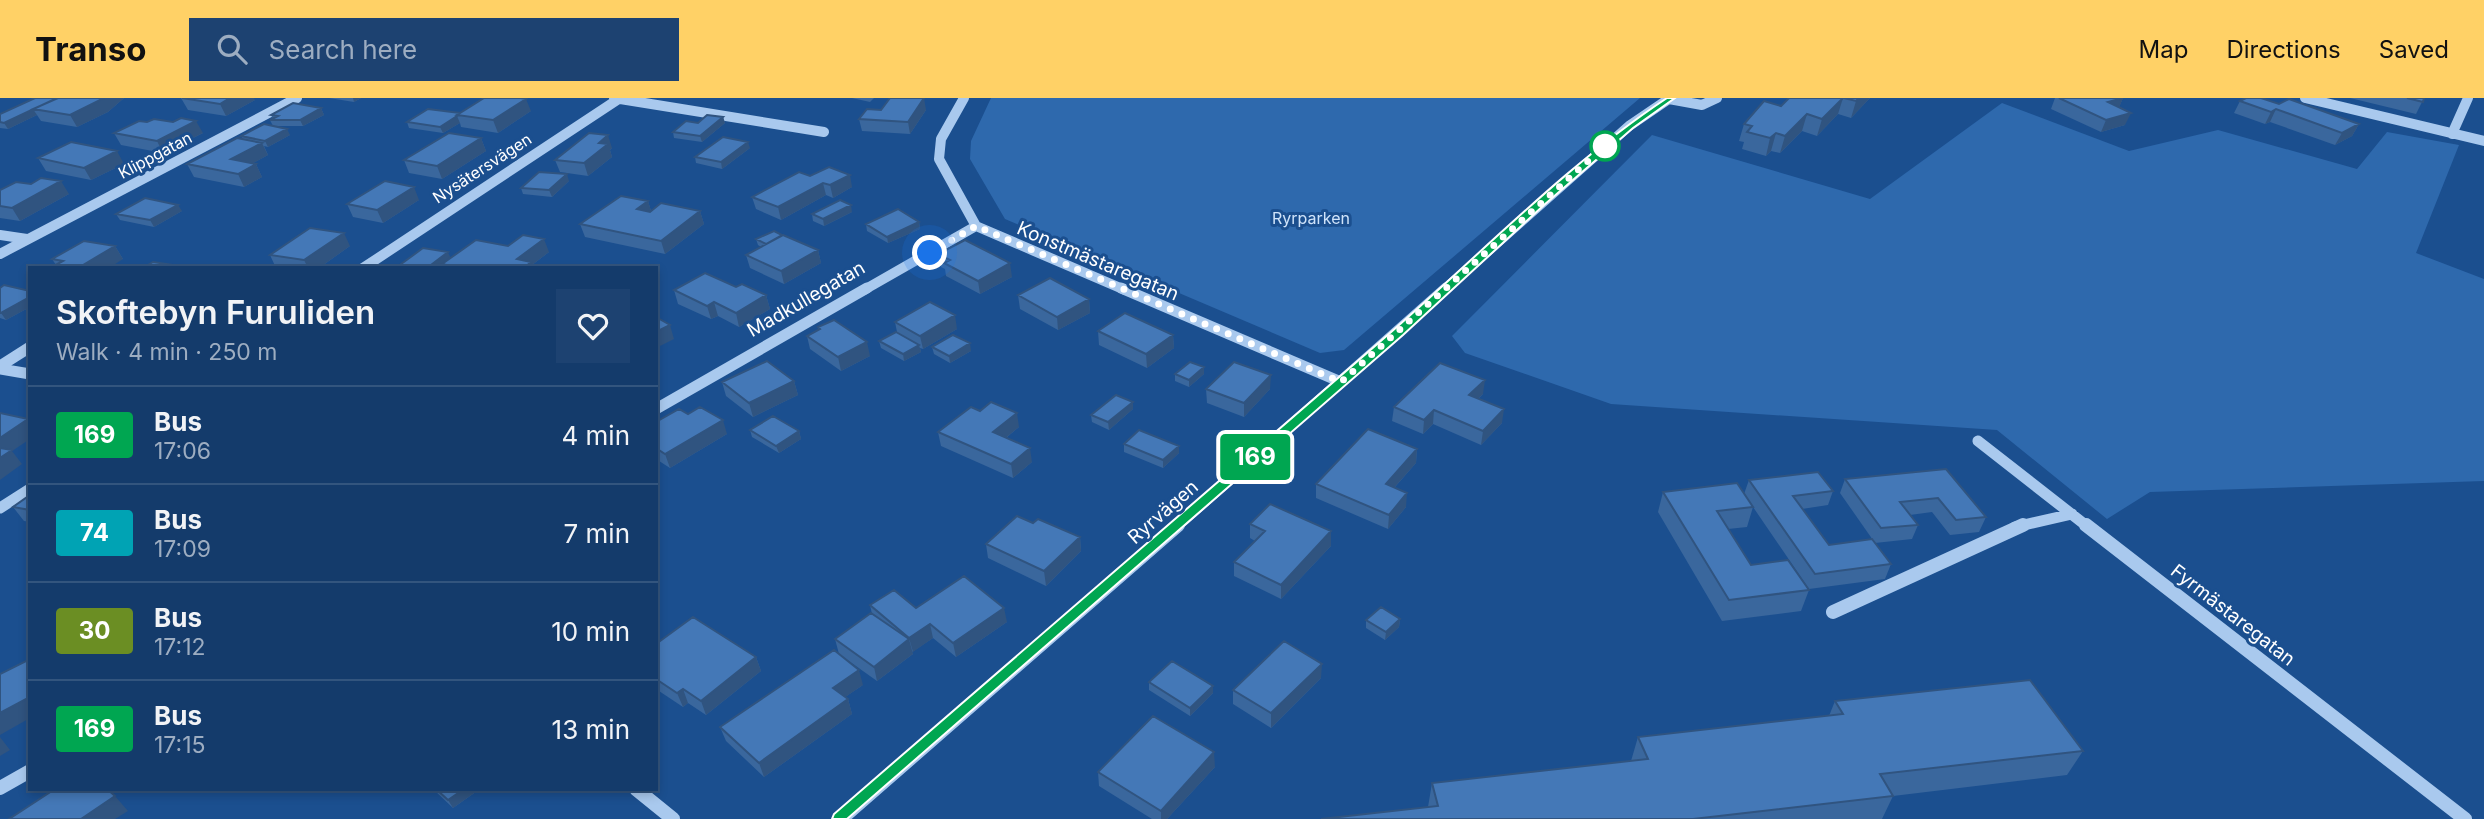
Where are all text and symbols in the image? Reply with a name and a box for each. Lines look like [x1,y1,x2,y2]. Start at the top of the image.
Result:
search box [189,18,679,81]
text: Transo [35,29,147,69]
icon: search [213,30,251,68]
text: Search here [269,34,417,65]
text: Map [2139,35,2188,64]
text: Directions [2226,35,2341,64]
text: Saved [2379,35,2449,64]
street label: Klippgatan [115,127,195,183]
street label: Nysätersvägen [429,129,535,207]
unlabelled marker [1590,131,1620,161]
park label: Ryrparken [1272,208,1350,228]
street label: Konstmästaregatan [1014,216,1182,306]
your location [912,235,947,270]
street label: Madkullegatan [743,256,869,342]
button: heart [556,289,630,363]
text: Skoftebyn Furuliden [56,292,375,332]
text: Walk · 4 min · 250 m [56,338,278,366]
text: Bus [154,406,202,437]
text: 169 [74,420,115,449]
text: 4 min [561,420,630,451]
line badge: 169 [1215,434,1295,480]
text: 17:06 [154,437,211,465]
text: 169 [1234,442,1276,471]
street label: Ryrvägen [1123,475,1203,549]
text: Bus [154,504,202,535]
text: 74 [80,518,109,547]
text: 7 min [564,518,630,549]
text: 17:09 [154,535,211,563]
street label: Fyrmästaregatan [2166,559,2300,671]
text: Bus [154,602,202,633]
text: 30 [79,616,110,645]
text: 10 min [551,616,630,647]
text: 17:12 [154,633,206,661]
text: Bus [154,700,202,731]
text: 169 [74,714,115,743]
text: 13 min [552,714,630,745]
text: 17:15 [154,731,206,759]

